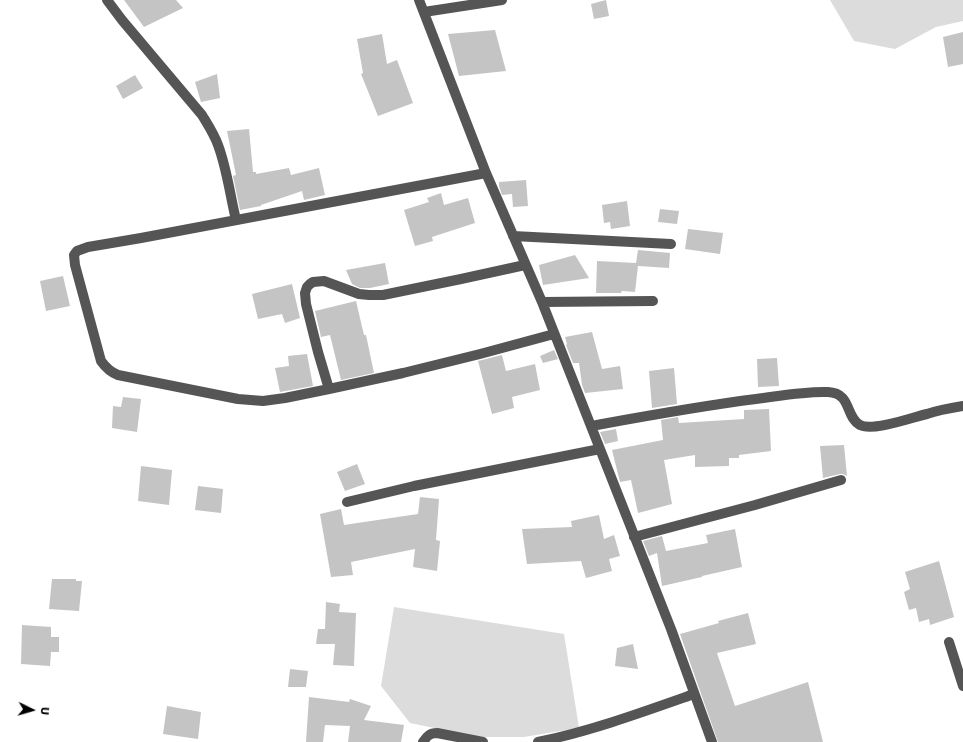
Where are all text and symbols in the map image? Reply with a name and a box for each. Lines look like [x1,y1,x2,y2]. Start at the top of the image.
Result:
north arrow [12,690,52,730]
text: U [38,707,51,716]

